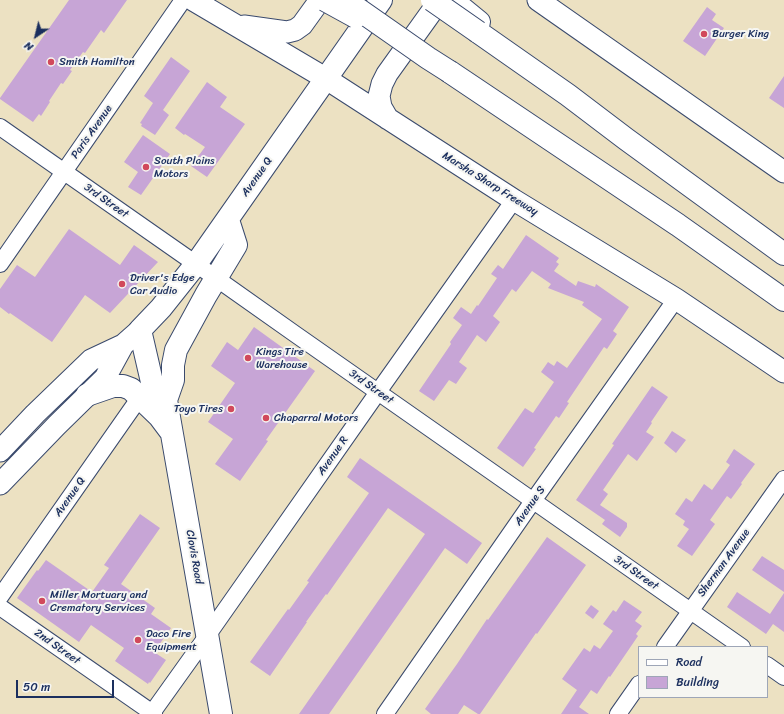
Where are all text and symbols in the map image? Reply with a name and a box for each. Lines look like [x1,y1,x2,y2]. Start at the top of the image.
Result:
north arrow [16,16,56,56]
place label: Burger King [712,27,769,41]
marker: Burger King [699,29,709,39]
text: N [20,36,37,56]
place label: Smith Hamilton [59,55,135,69]
marker: Smith Hamilton [46,57,56,67]
street label: Paris Avenue [69,103,115,161]
street label: Marsha Sharp Freeway [440,149,540,219]
place label: South Plains Motors [154,154,215,180]
street label: Avenue Q [239,155,275,199]
marker: South Plains Motors [141,162,151,172]
street label: 3rd Street [81,181,131,221]
place label: Driver's Edge Car Audio [130,271,195,297]
marker: Driver's Edge Car Audio [117,279,127,289]
place label: Kings Tire Warehouse [256,345,307,371]
marker: Kings Tire Warehouse [243,353,253,363]
street label: 3rd Street [346,367,396,407]
place label: Toyo Tires [174,402,223,416]
marker: Toyo Tires [226,404,236,414]
place label: Chaparral Motors [274,411,358,425]
marker: Chaparral Motors [261,413,271,423]
street label: Avenue R [315,434,351,478]
street label: Avenue Q [52,475,88,519]
street label: Avenue S [512,484,548,528]
street label: Sherman Avenue [695,526,753,600]
street label: Clovis Road [183,529,205,585]
street label: 3rd Street [611,553,661,593]
place label: Miller Mortuary and Crematory Services [50,588,147,614]
marker: Miller Mortuary and Crematory Services [37,596,47,606]
street label: 2nd Street [32,626,82,668]
place label: Daco Fire Equipment [146,627,197,653]
marker: Daco Fire Equipment [133,635,143,645]
legend [638,646,768,698]
text: Road [676,651,702,673]
text: Building [676,671,719,693]
scale bar [18,672,116,698]
text: 50 m [23,676,50,698]

